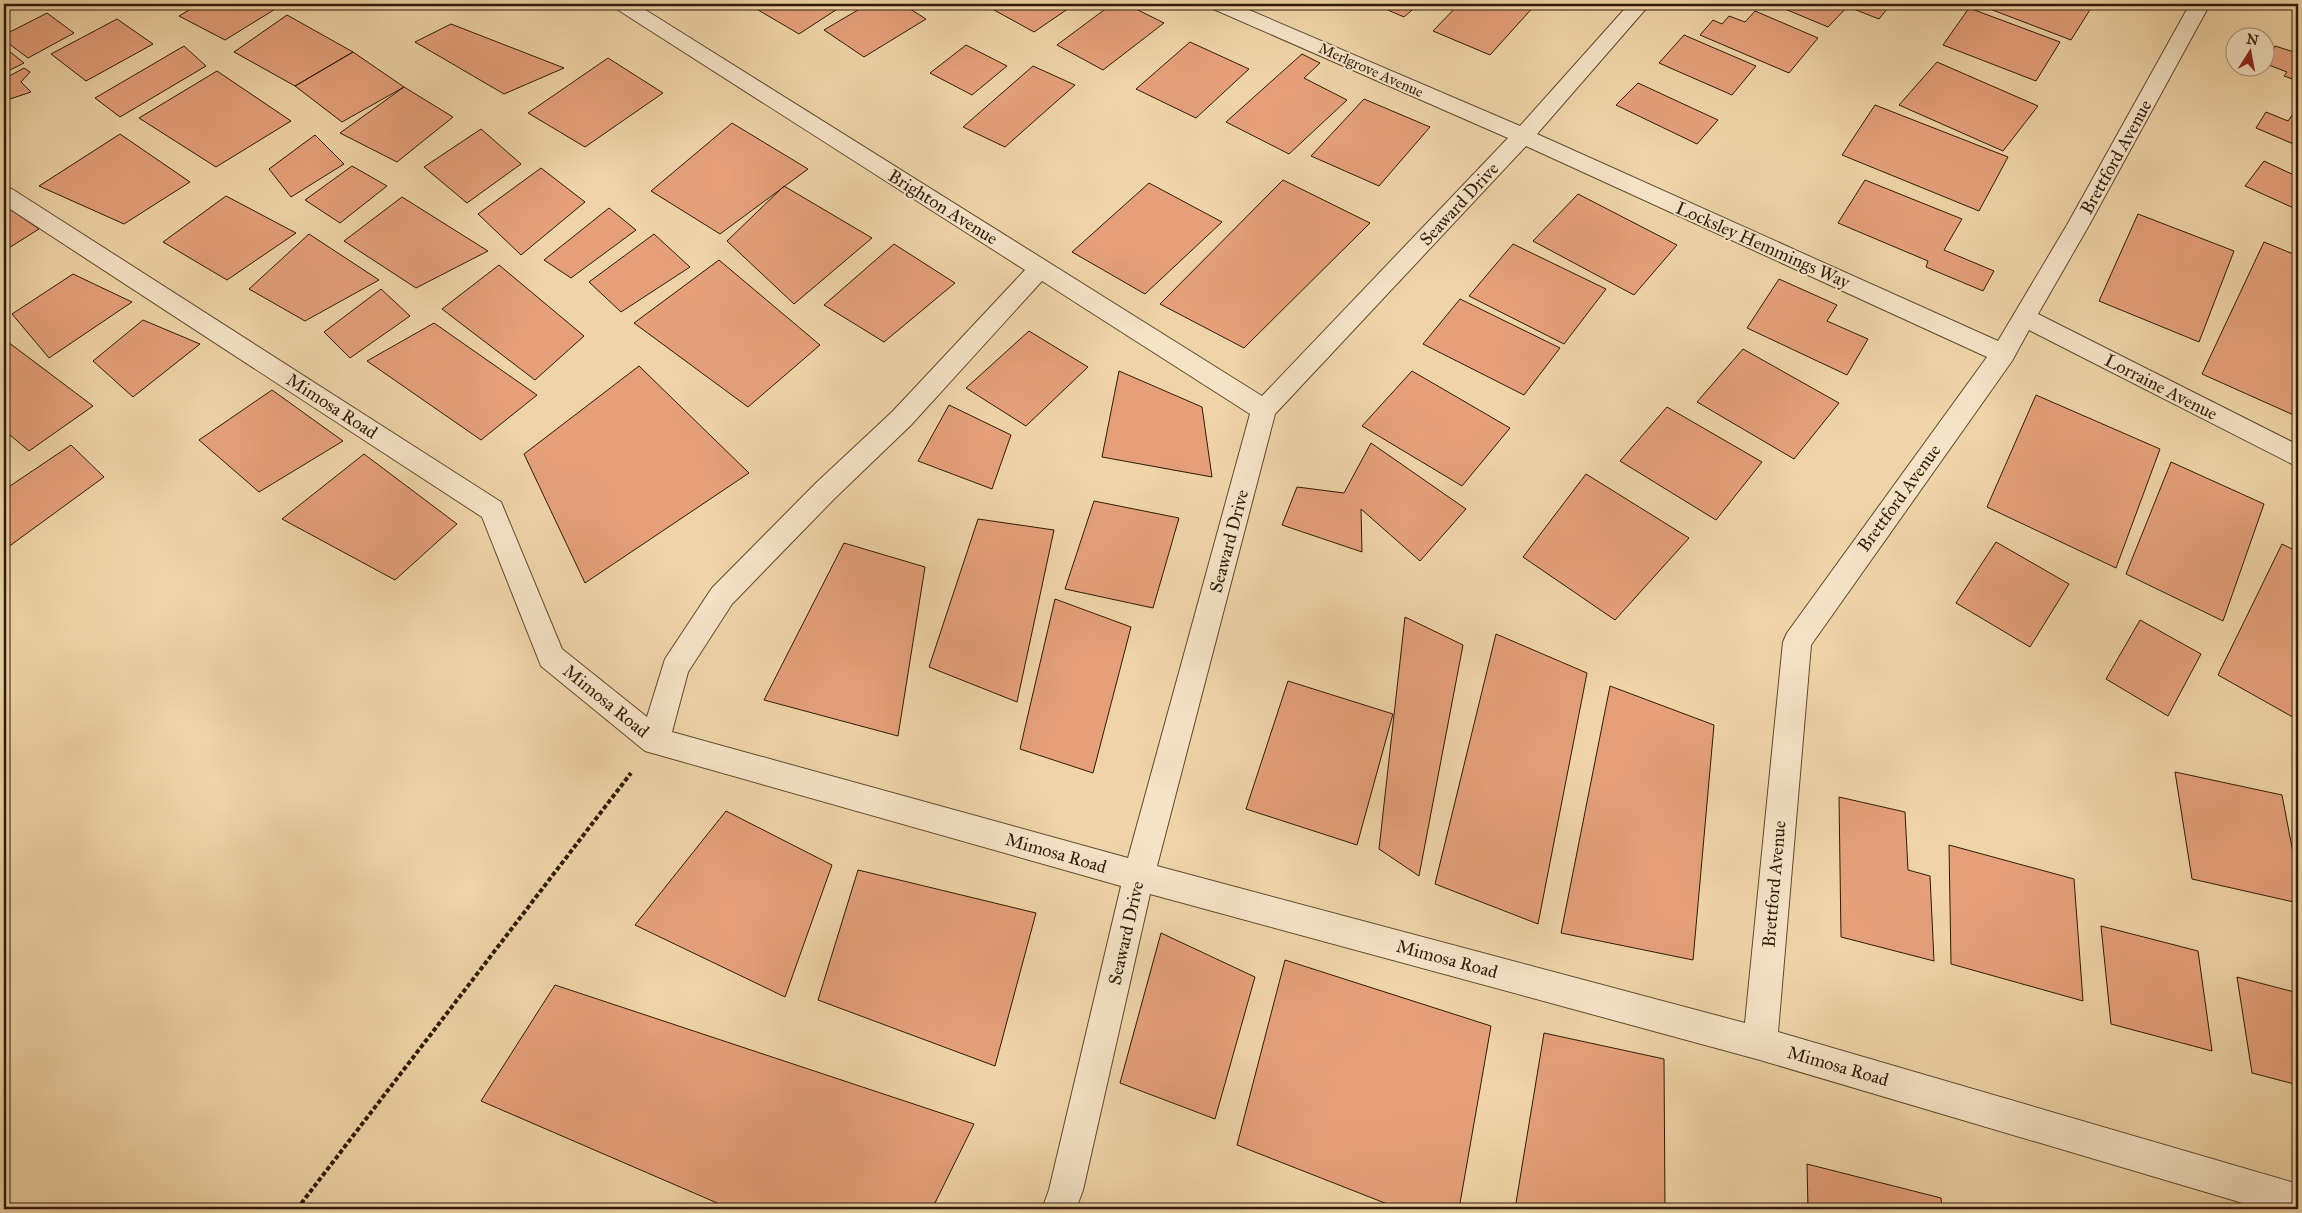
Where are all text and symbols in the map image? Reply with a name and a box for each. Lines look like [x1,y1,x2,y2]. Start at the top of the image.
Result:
north arrow [2224,28,2274,78]
text: N [2245,30,2260,49]
street label: Merlgrove Avenue [1316,39,1426,101]
street label: Brettford Avenue [2075,96,2157,218]
street label: Seaward Drive [1415,158,1503,250]
street label: Brighton Avenue [884,165,1002,250]
street label: Locksley Hemmings Way [1672,197,1854,294]
street label: Lorraine Avenue [2101,349,2221,425]
street label: Mimosa Road [282,368,382,444]
street label: Brettford Avenue [1853,440,1945,556]
street label: Seaward Drive [1205,487,1253,595]
street label: Mimosa Road [559,660,653,742]
street label: Brettford Avenue [1757,820,1791,948]
street label: Mimosa Road [1003,828,1109,878]
street label: Seaward Drive [1103,879,1149,987]
street label: Mimosa Road [1394,935,1500,983]
street label: Mimosa Road [1785,1041,1891,1091]

